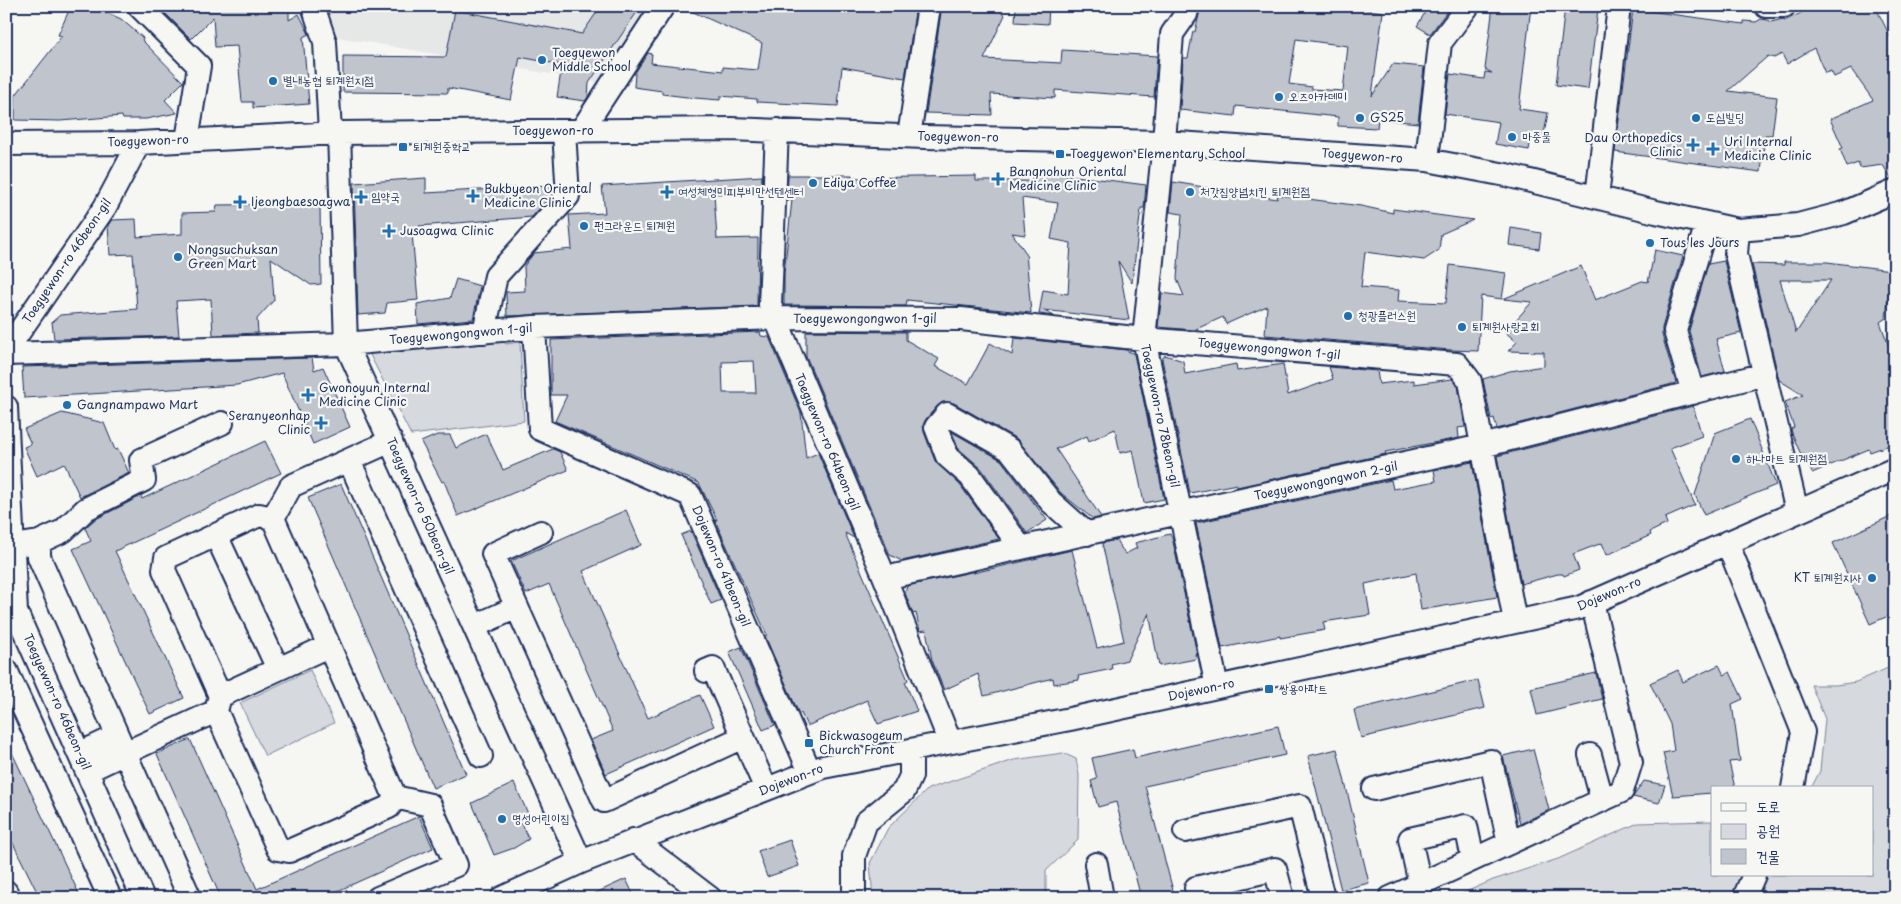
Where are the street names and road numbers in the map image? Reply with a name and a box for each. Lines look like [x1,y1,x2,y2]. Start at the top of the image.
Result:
street label: Toegyewon-ro [512,121,594,139]
street label: Toegyewon-ro [917,126,999,146]
street label: Toegyewon-ro [107,130,189,150]
street label: Toegyewon-ro [1321,143,1404,167]
street label: Toegyewon-ro 46beon-gil [17,194,115,327]
street label: Toegyewongongwon 1-gil [793,309,937,327]
street label: Toegyewongongwon 1-gil [389,318,533,348]
street label: Toegyewongongwon 1-gil [1197,333,1341,363]
street label: Toegyewon-ro 78beon-gil [1137,342,1185,489]
street label: Toegyewon-ro 64beon-gil [791,370,865,513]
street label: Toegyewon-ro 50beon-gil [383,434,459,577]
street label: Toegyewongongwon 2-gil [1252,456,1399,504]
street label: Dojewon-ro 41beon-gil [688,502,756,629]
street label: Dojewon-ro [1574,571,1644,615]
street label: Toegyewon-ro 46beon-gil [20,631,96,773]
street label: Dojewon-ro [1166,673,1236,705]
street label: Dojewon-ro [756,758,826,800]

